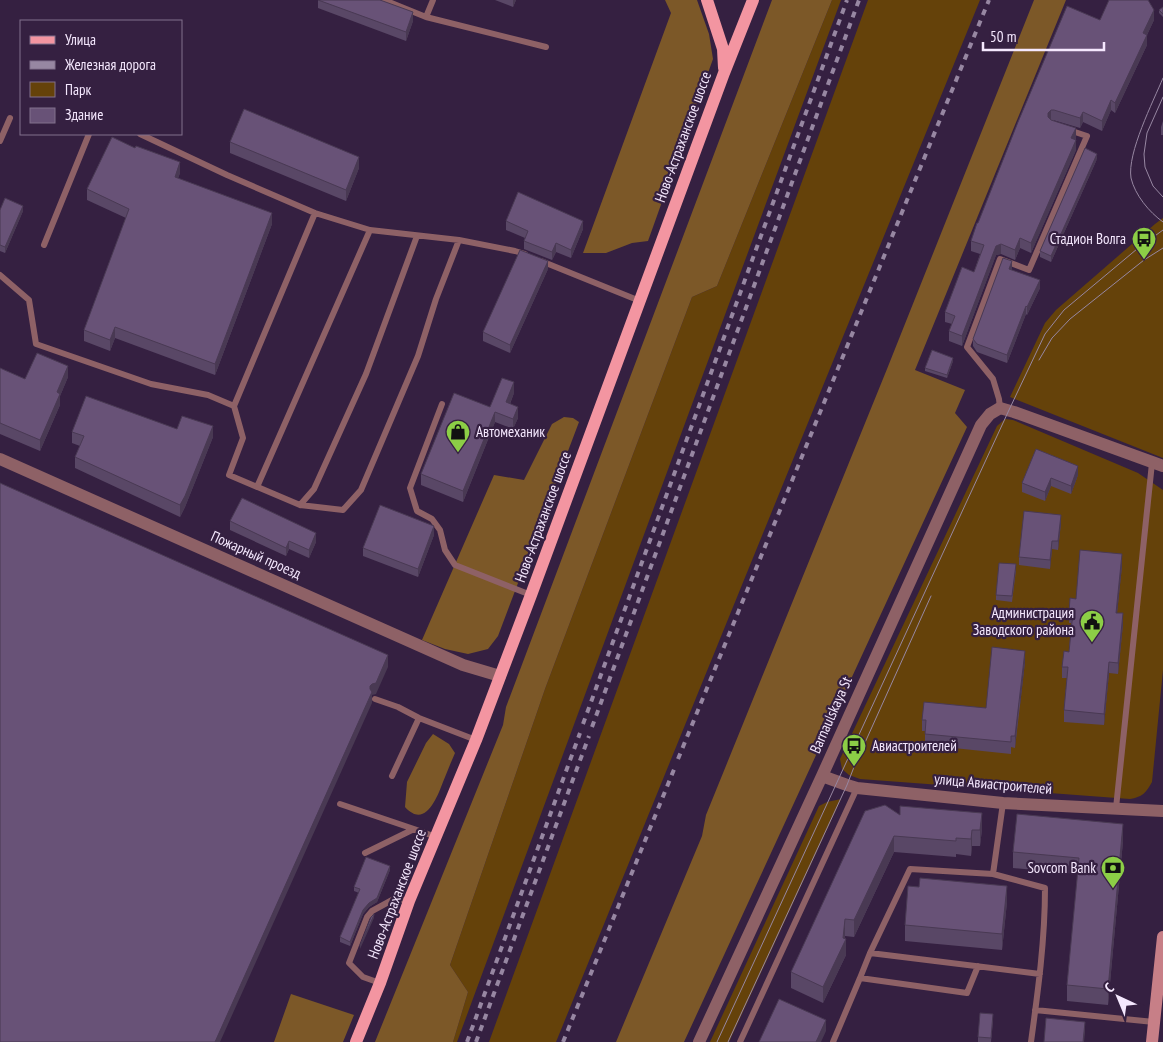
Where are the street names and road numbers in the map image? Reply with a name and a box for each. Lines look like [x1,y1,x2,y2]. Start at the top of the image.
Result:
street label: Ново-Астраханское шоссе [650,69,715,205]
street label: Ново-Астраханское шоссе [510,449,575,585]
street label: Пожарный проезд [208,526,305,583]
street label: Barnaulskaya St [805,673,856,756]
street label: улица Авиастроителей [933,769,1053,798]
street label: Ново-Астраханское шоссе [363,826,430,962]

